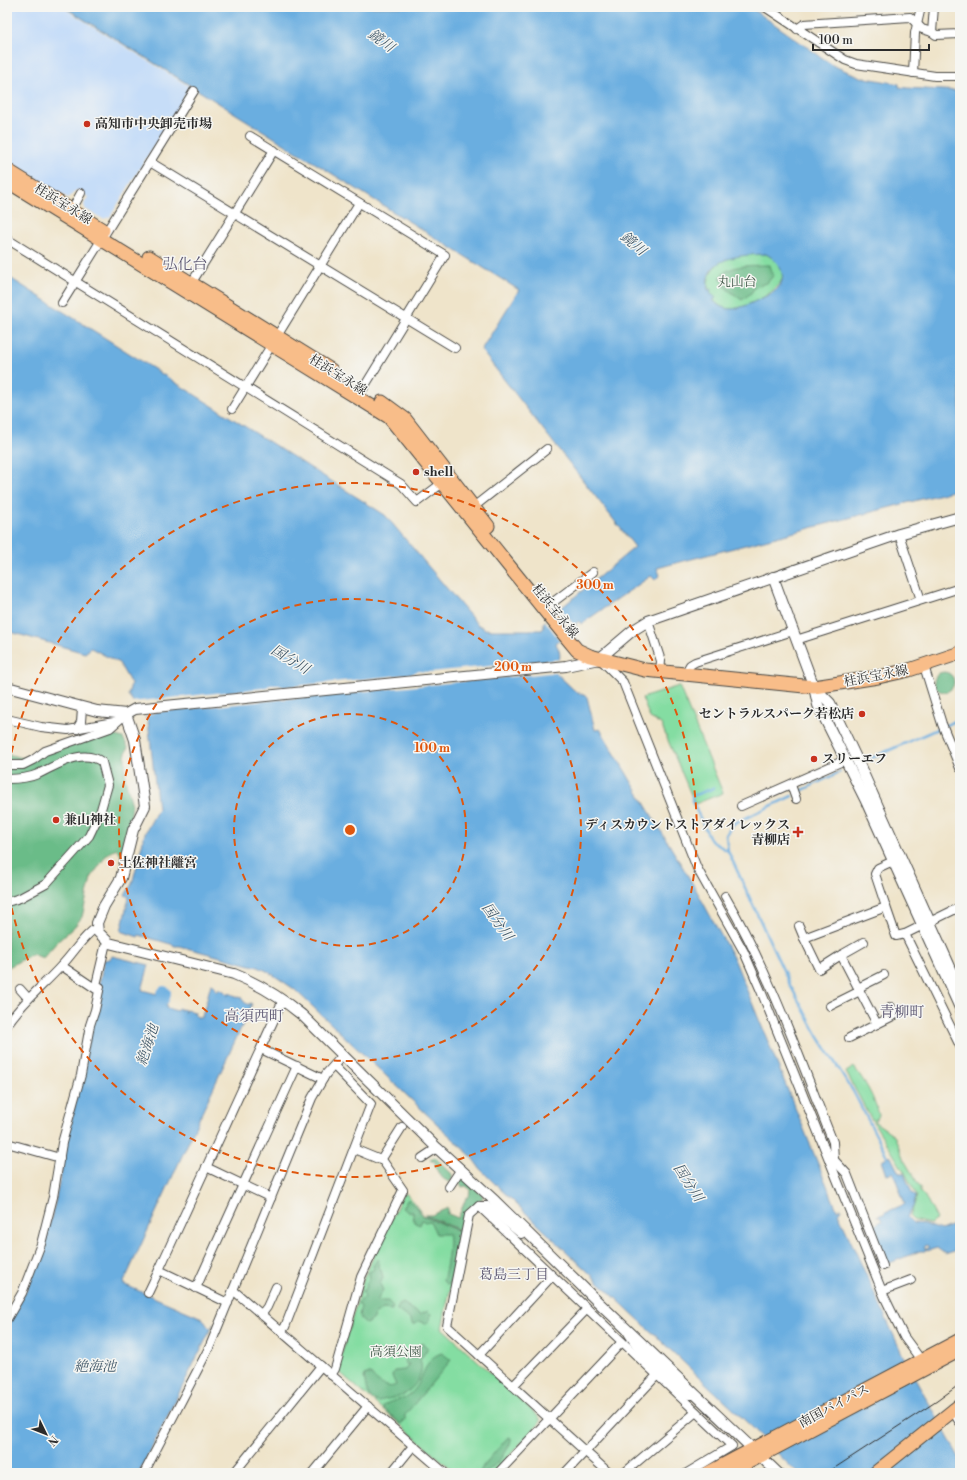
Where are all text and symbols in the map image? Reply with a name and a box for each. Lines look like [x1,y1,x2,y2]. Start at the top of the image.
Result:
water label: 鏡川 [364,25,399,58]
scale bar [813,26,929,52]
text: 100 m [819,33,853,48]
place label: 高知市中央卸売市場 [95,116,212,132]
marker: 高知市中央卸売市場 [82,119,92,129]
street label: 桂浜宝永線 [31,180,95,228]
water label: 鏡川 [616,228,651,261]
district label: 弘化台 [162,255,208,274]
park label: 丸山台 [717,274,757,290]
street label: 桂浜宝永線 [306,351,370,399]
place label: shell [424,464,454,480]
marker: shell [411,467,421,477]
text: 300 m [576,578,614,593]
street label: 桂浜宝永線 [528,581,582,641]
water label: 国分川 [267,641,314,680]
text: 200 m [494,660,532,675]
street label: 桂浜宝永線 [843,662,909,690]
place label: セントラルスパーク若松店 [699,706,854,722]
marker: セントラルスパーク若松店 [857,709,867,719]
text: 100 m [414,741,450,756]
place label: スリーエフ [822,751,887,767]
marker: スリーエフ [809,754,819,764]
place label: 兼山神社 [64,812,116,828]
marker: 兼山神社 [51,815,61,825]
place label: ディスカウントストアダイレックス 青柳店 [585,817,790,848]
centre of rings [343,823,357,837]
marker: ディスカウントストアダイレックス 青柳店 [793,827,803,837]
place label: 土佐神社離宮 [119,855,197,871]
marker: 土佐神社離宮 [106,858,116,868]
water label: 国分川 [477,900,518,946]
district label: 青柳町 [879,1003,925,1022]
district label: 高須西町 [224,1007,284,1026]
water label: 絶海池 [133,1020,164,1068]
water label: 国分川 [669,1160,708,1207]
district label: 葛島三丁目 [479,1266,549,1284]
park label: 高須公園 [370,1344,422,1360]
water label: 絶海池 [74,1358,118,1376]
street label: 南国バイパス [796,1381,872,1431]
north arrow [26,1414,66,1454]
text: N [44,1432,61,1448]

